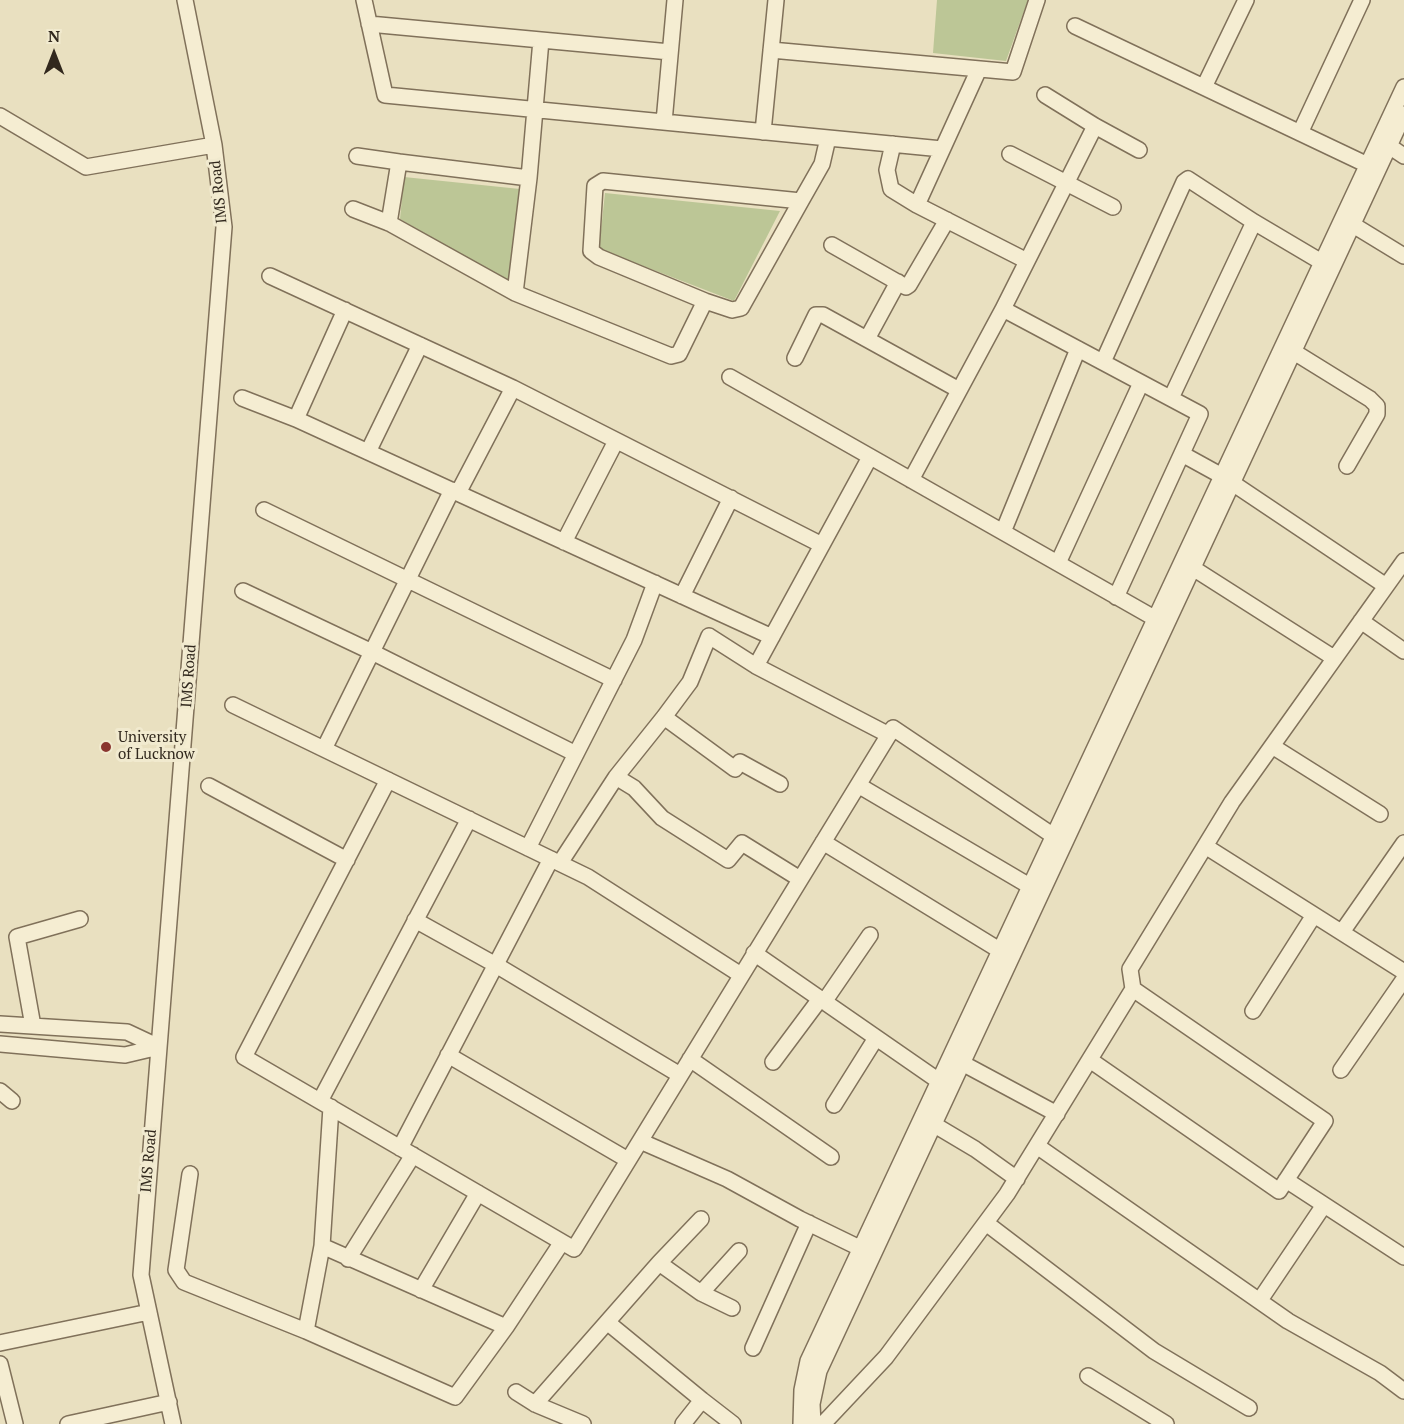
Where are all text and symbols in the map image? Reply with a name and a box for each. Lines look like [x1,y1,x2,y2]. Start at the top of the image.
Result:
north arrow [24,24,84,84]
text: N [48,25,60,47]
street label: IMS Road [207,160,231,224]
street label: IMS Road [178,644,200,708]
place label: University of Lucknow [118,729,195,764]
marker: University of Lucknow [99,740,113,754]
street label: IMS Road [137,1129,161,1193]

